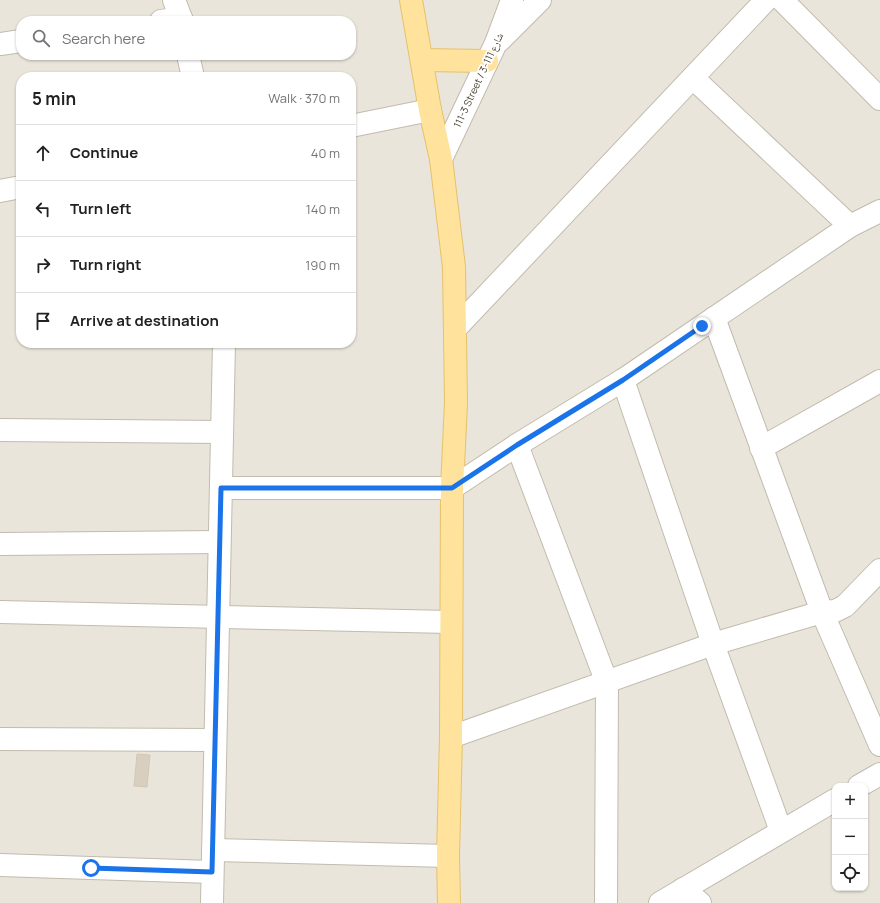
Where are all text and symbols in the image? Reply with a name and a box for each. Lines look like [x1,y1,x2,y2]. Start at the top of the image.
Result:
search box [16,16,356,60]
icon: search [30,27,52,49]
text: Search here [62,28,145,49]
street label: 111-3 Street / شارع 111-3 [450,30,506,130]
text: 5 min [32,87,76,110]
text: Walk · 370 m [268,89,340,107]
icon: ahead [32,142,54,164]
text: Continue [70,142,138,163]
text: 40 m [311,144,340,162]
icon: left [32,198,54,220]
text: Turn left [70,198,132,219]
text: 140 m [306,200,340,218]
icon: right [32,254,54,276]
text: Turn right [70,254,141,275]
text: 190 m [305,256,340,274]
icon: arrive [32,310,54,332]
text: Arrive at destination [70,310,219,331]
route end [693,317,711,335]
map controls [832,783,868,891]
button: + [832,783,868,819]
button: − [832,819,868,855]
button: locate [832,855,868,891]
route start [82,859,100,877]

